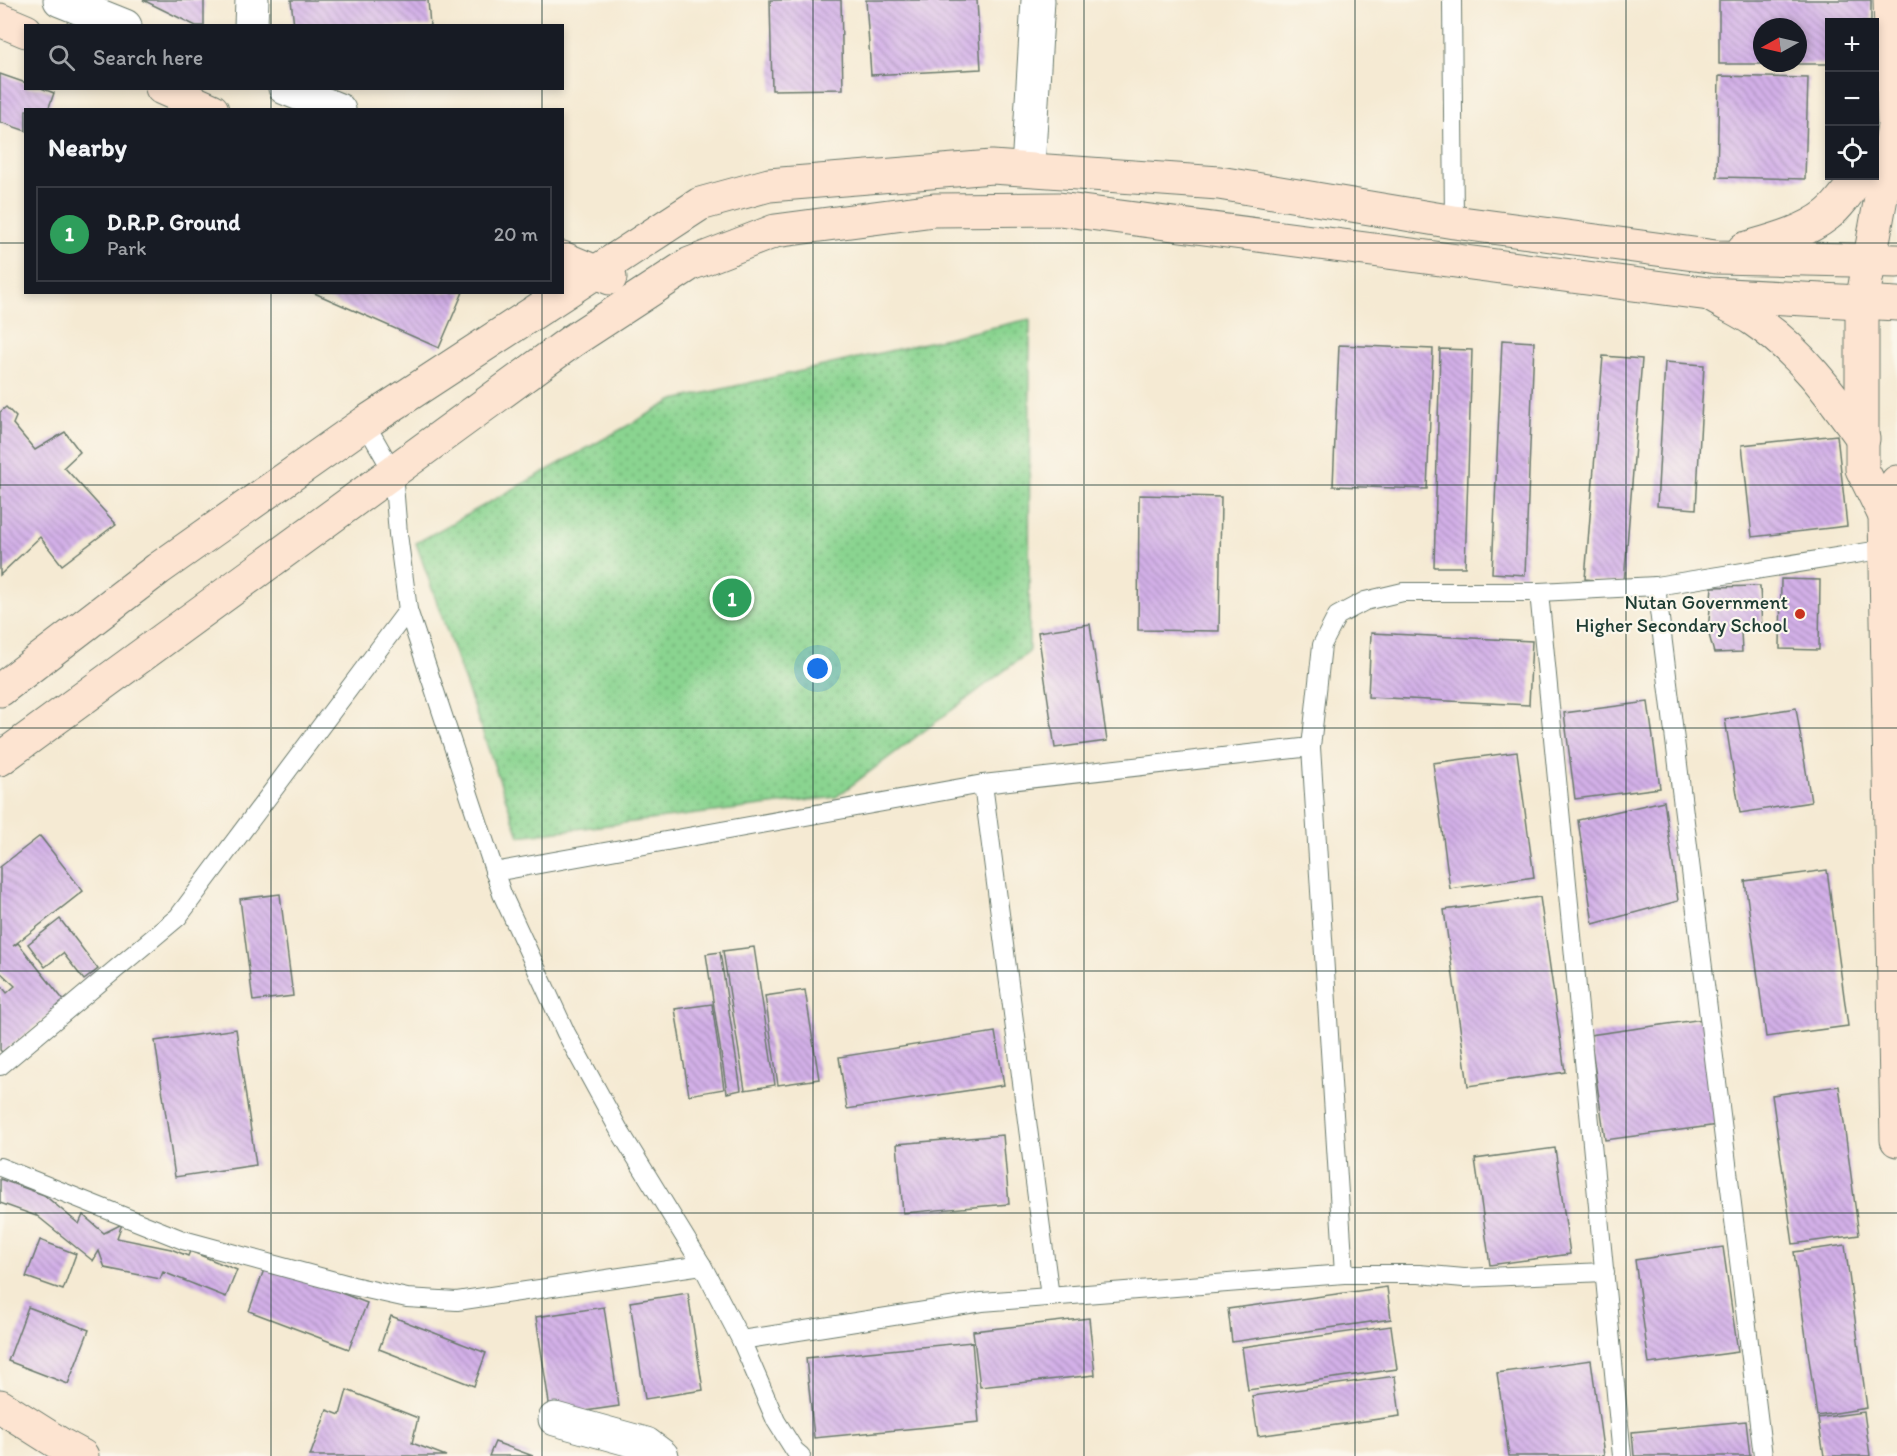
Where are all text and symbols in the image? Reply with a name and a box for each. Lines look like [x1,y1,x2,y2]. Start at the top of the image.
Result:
north arrow [1753,18,1807,72]
map controls [1825,18,1879,180]
button: + [1825,18,1879,72]
search box [24,24,564,90]
icon: search [45,41,78,74]
text: Search here [93,44,203,71]
button: − [1825,72,1879,126]
button: locate [1825,126,1879,180]
text: Nearby [48,131,127,163]
text: D.R.P. Ground [107,209,240,236]
text: 1 [65,222,74,246]
text: 20 m [494,222,538,246]
text: Park [107,236,146,260]
pin: 1 [712,576,752,620]
place label: Nutan Government Higher Secondary School [1575,590,1789,637]
marker: Nutan Government Higher Secondary School [1793,607,1807,621]
your location [803,654,832,683]

